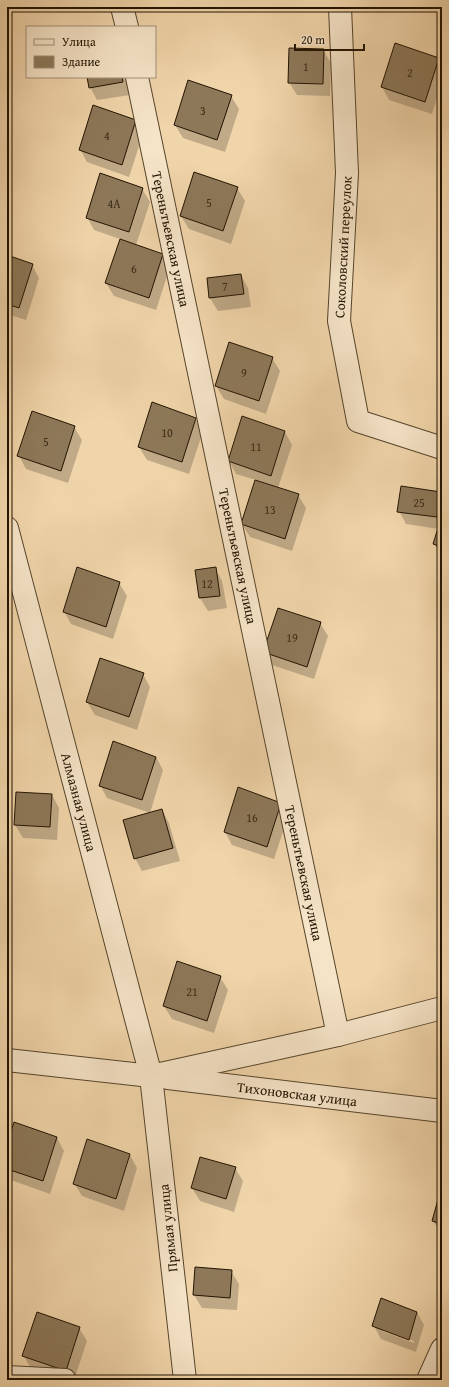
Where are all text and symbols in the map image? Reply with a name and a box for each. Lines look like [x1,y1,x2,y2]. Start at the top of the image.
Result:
legend [26,26,156,78]
scale bar [295,26,364,52]
text: 20 m [301,31,325,48]
text: Улица [62,33,96,50]
text: Здание [62,53,101,70]
house number: 1 [303,58,309,75]
house number: 2 [407,64,413,81]
house number: 3 [200,102,206,119]
house number: 4 [104,127,110,144]
street label: Тереньтьевская улица [147,169,195,309]
street label: Соколовский переулок [329,175,357,318]
house number: 5 [206,194,212,211]
house number: 4А [107,195,121,212]
house number: 6 [131,260,137,277]
house number: 7 [222,278,228,295]
house number: 9 [241,364,247,381]
house number: 10 [161,424,173,441]
house number: 5 [43,433,49,450]
house number: 11 [250,438,262,455]
street label: Тереньтьевская улица [214,486,262,626]
house number: 25 [413,494,425,511]
house number: 13 [264,501,276,518]
house number: 12 [201,575,213,592]
house number: 19 [286,629,298,646]
street label: Алмазная улица [56,750,102,854]
street label: Тереньтьевская улица [280,803,328,943]
house number: 16 [246,809,258,826]
house number: 21 [186,983,198,1000]
street label: Тихоновская улица [236,1077,358,1111]
street label: Прямая улица [153,1183,183,1273]

